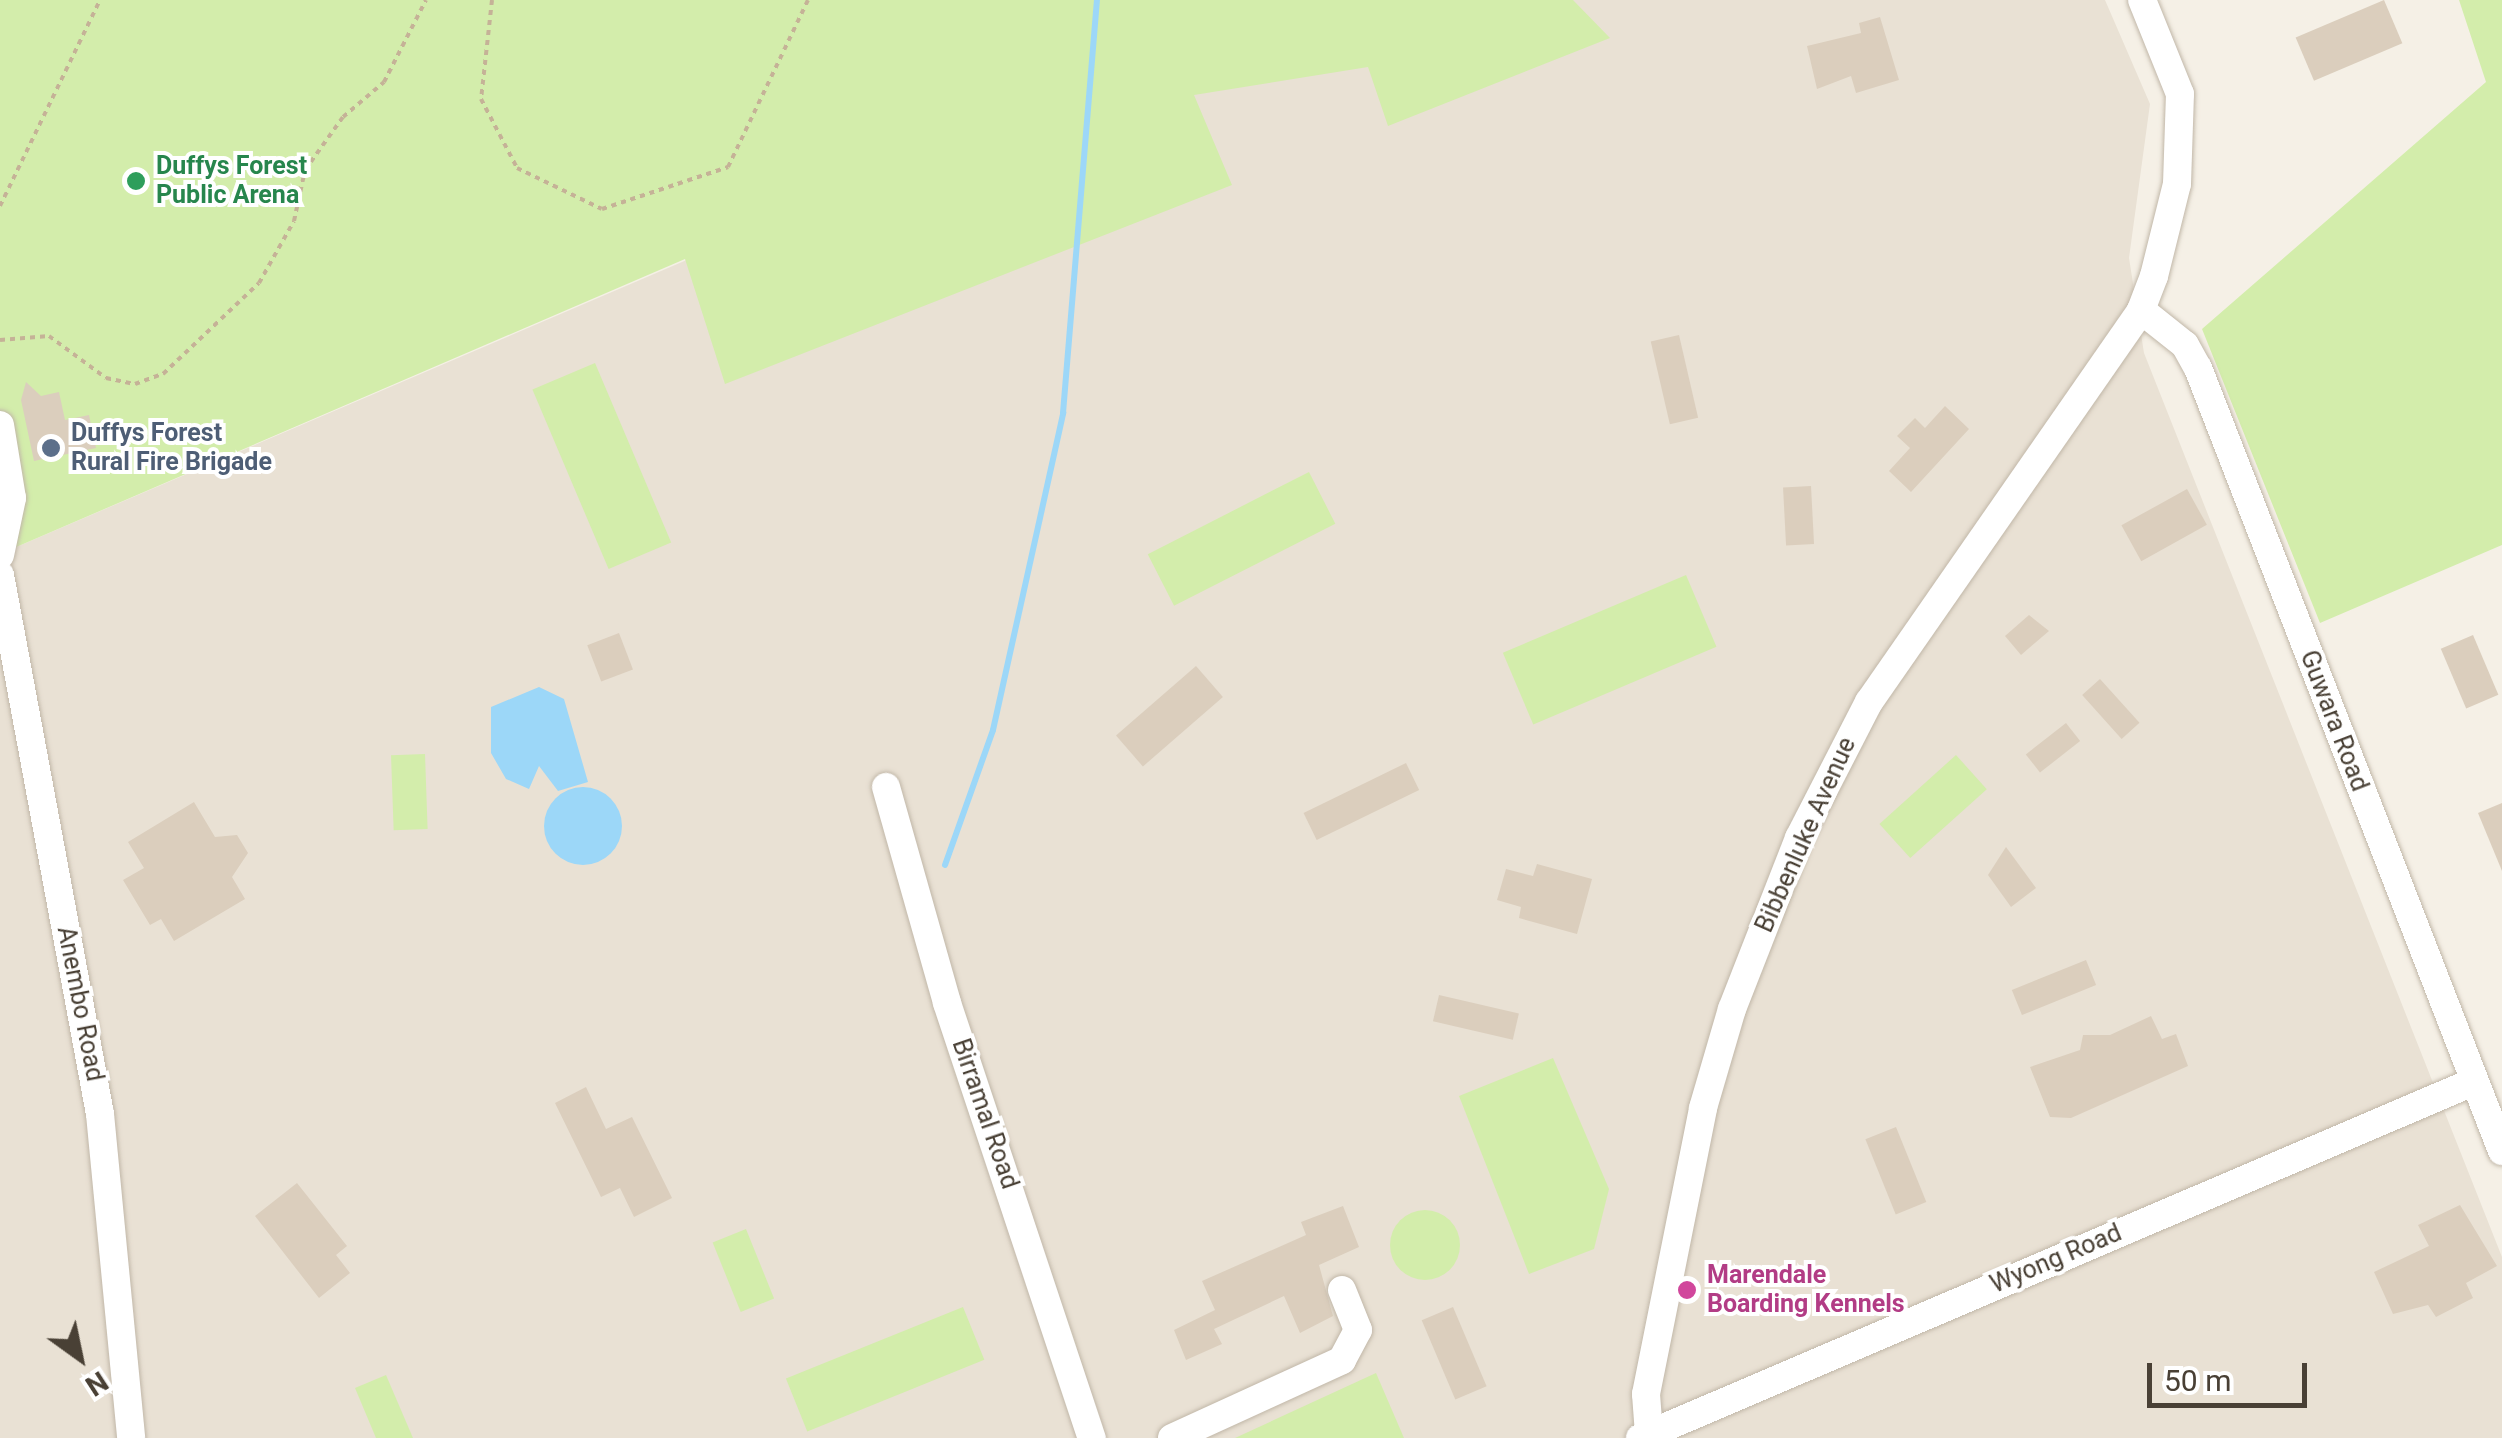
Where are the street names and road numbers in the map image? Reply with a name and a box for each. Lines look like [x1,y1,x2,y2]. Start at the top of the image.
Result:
street label: Guwara Road [2293,646,2375,796]
street label: Bibbenluke Avenue [1750,733,1862,937]
street label: Anembo Road [50,924,110,1084]
street label: Birramal Road [945,1035,1025,1193]
street label: Wyong Road [1986,1218,2126,1300]

